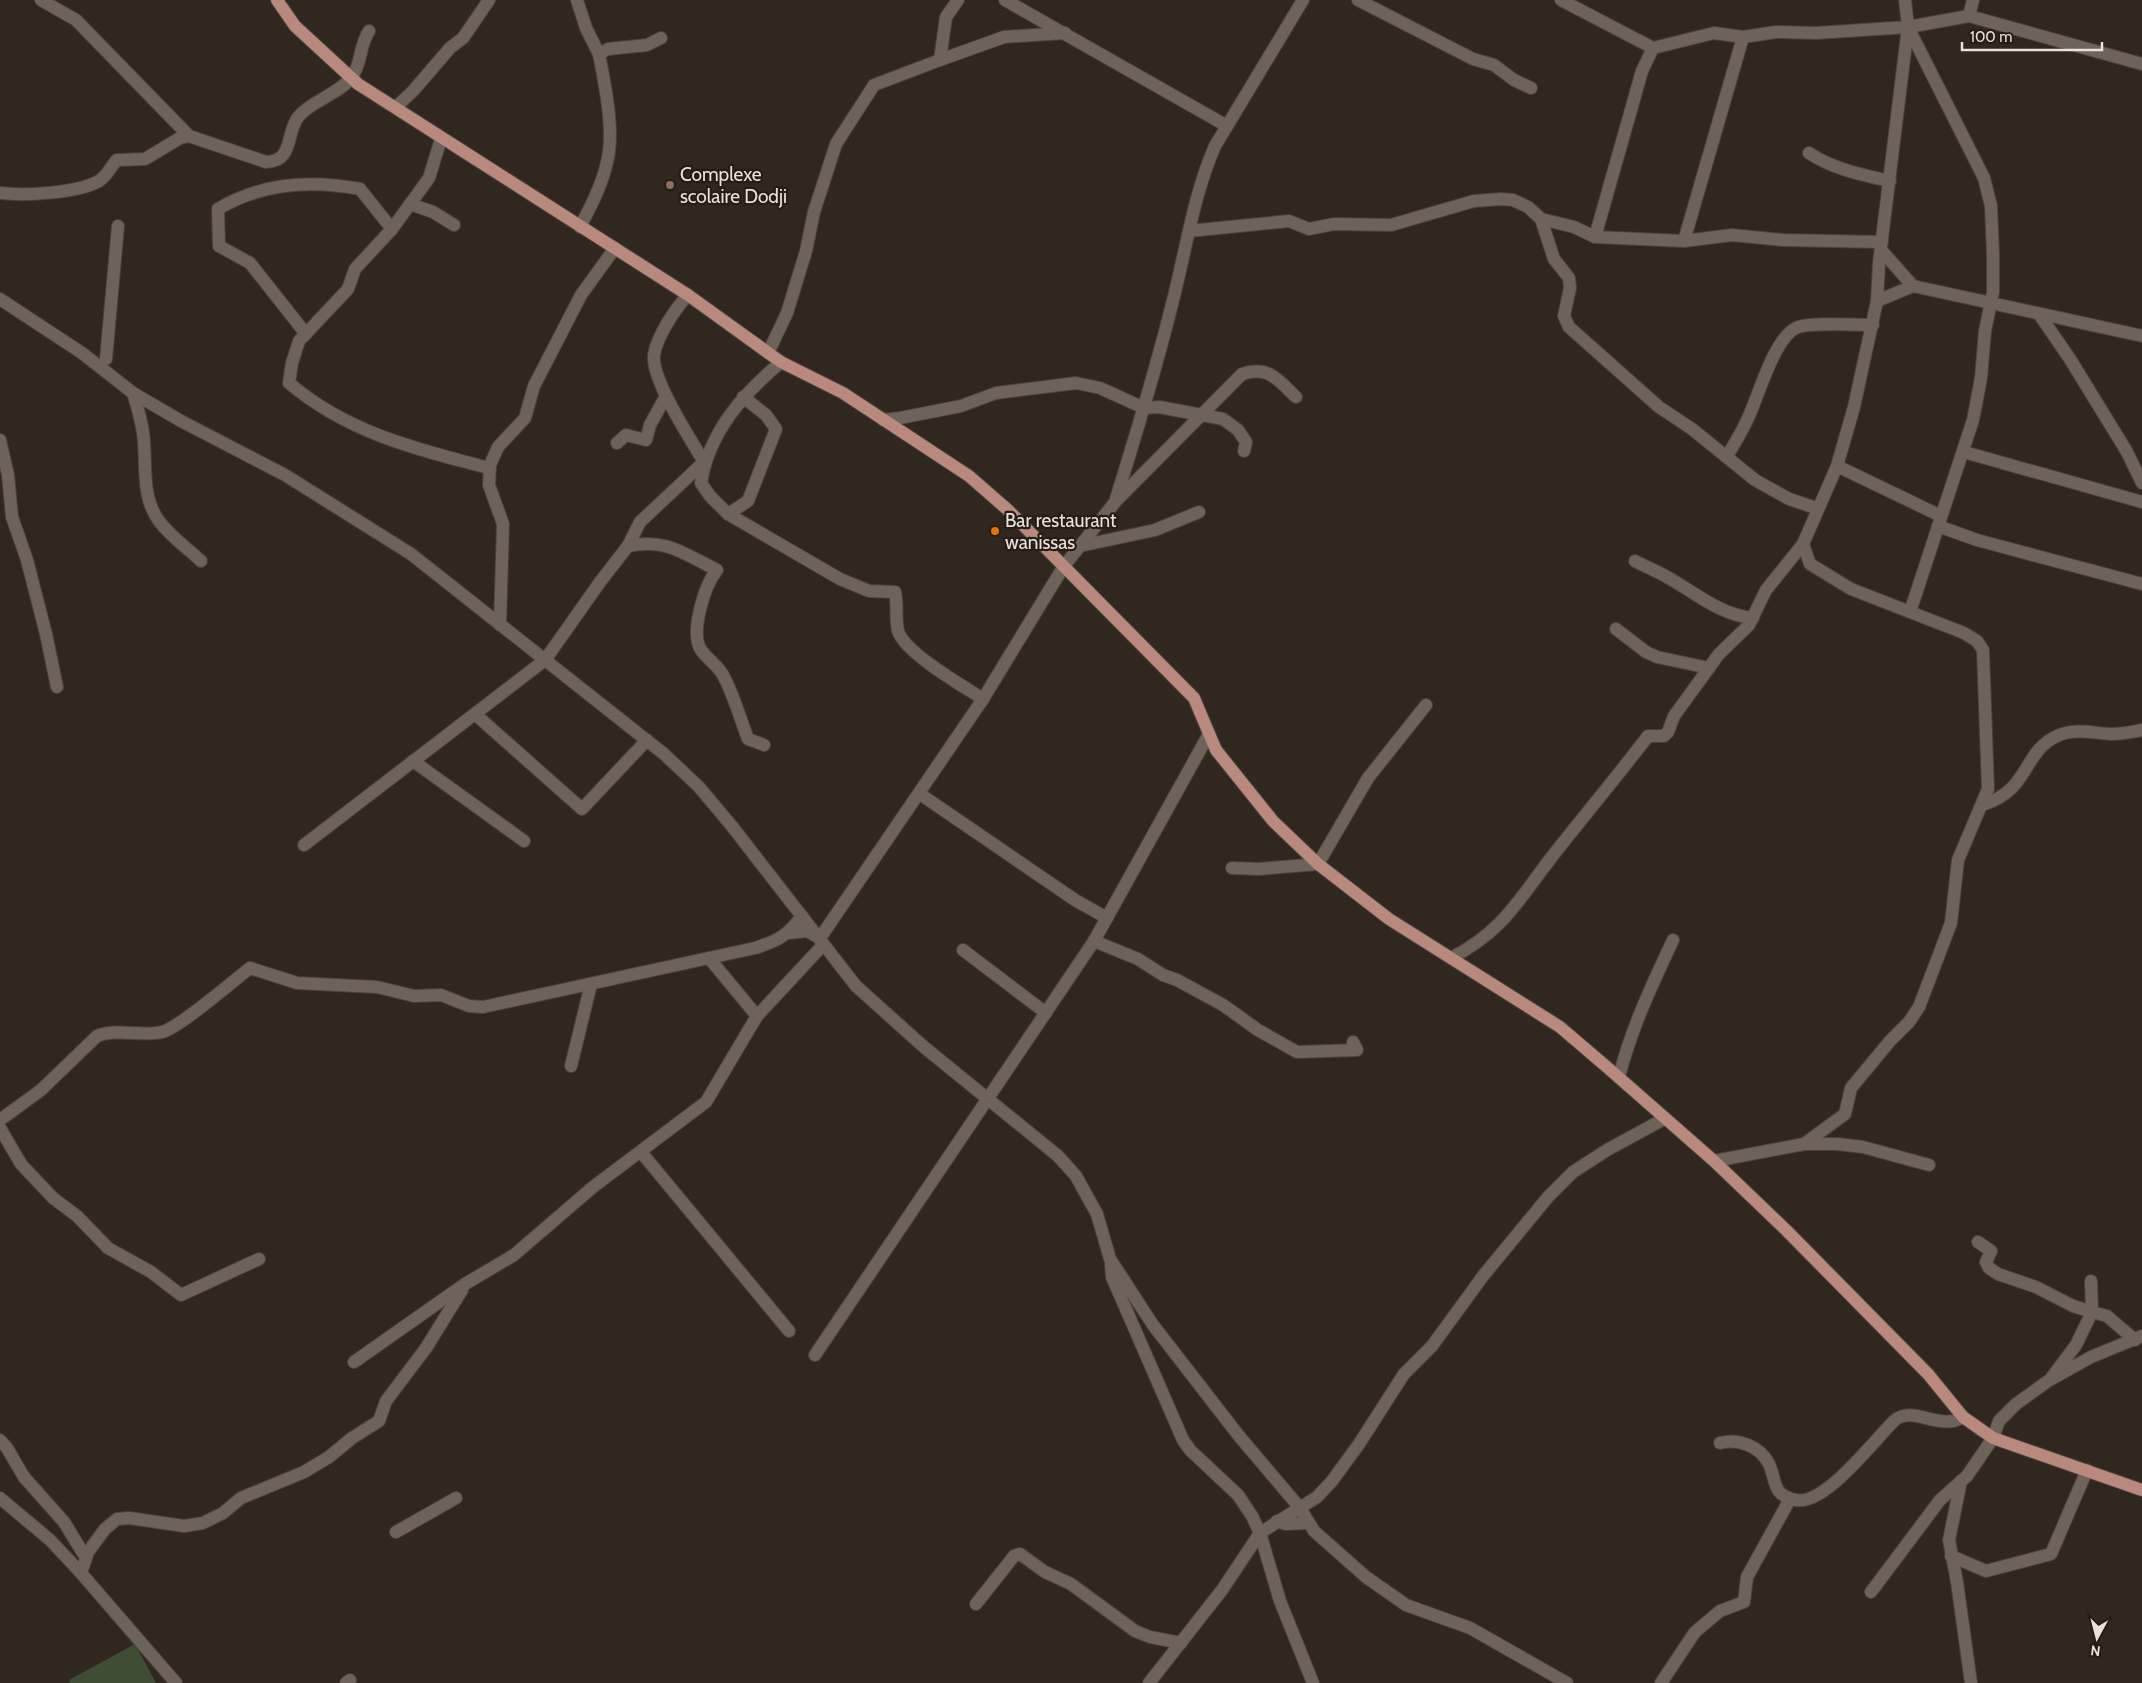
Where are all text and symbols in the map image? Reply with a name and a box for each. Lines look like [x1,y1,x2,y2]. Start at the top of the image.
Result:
scale bar [1962,20,2102,52]
text: 100 m [1970,28,2012,46]
place label: Complexe scolaire Dodji [680,163,787,208]
marker: Complexe scolaire Dodji [664,179,676,191]
place label: Bar restaurant wanissas [1005,509,1117,554]
marker: Bar restaurant wanissas [989,525,1001,537]
north arrow [2072,1613,2122,1663]
text: N [2089,1641,2101,1660]

